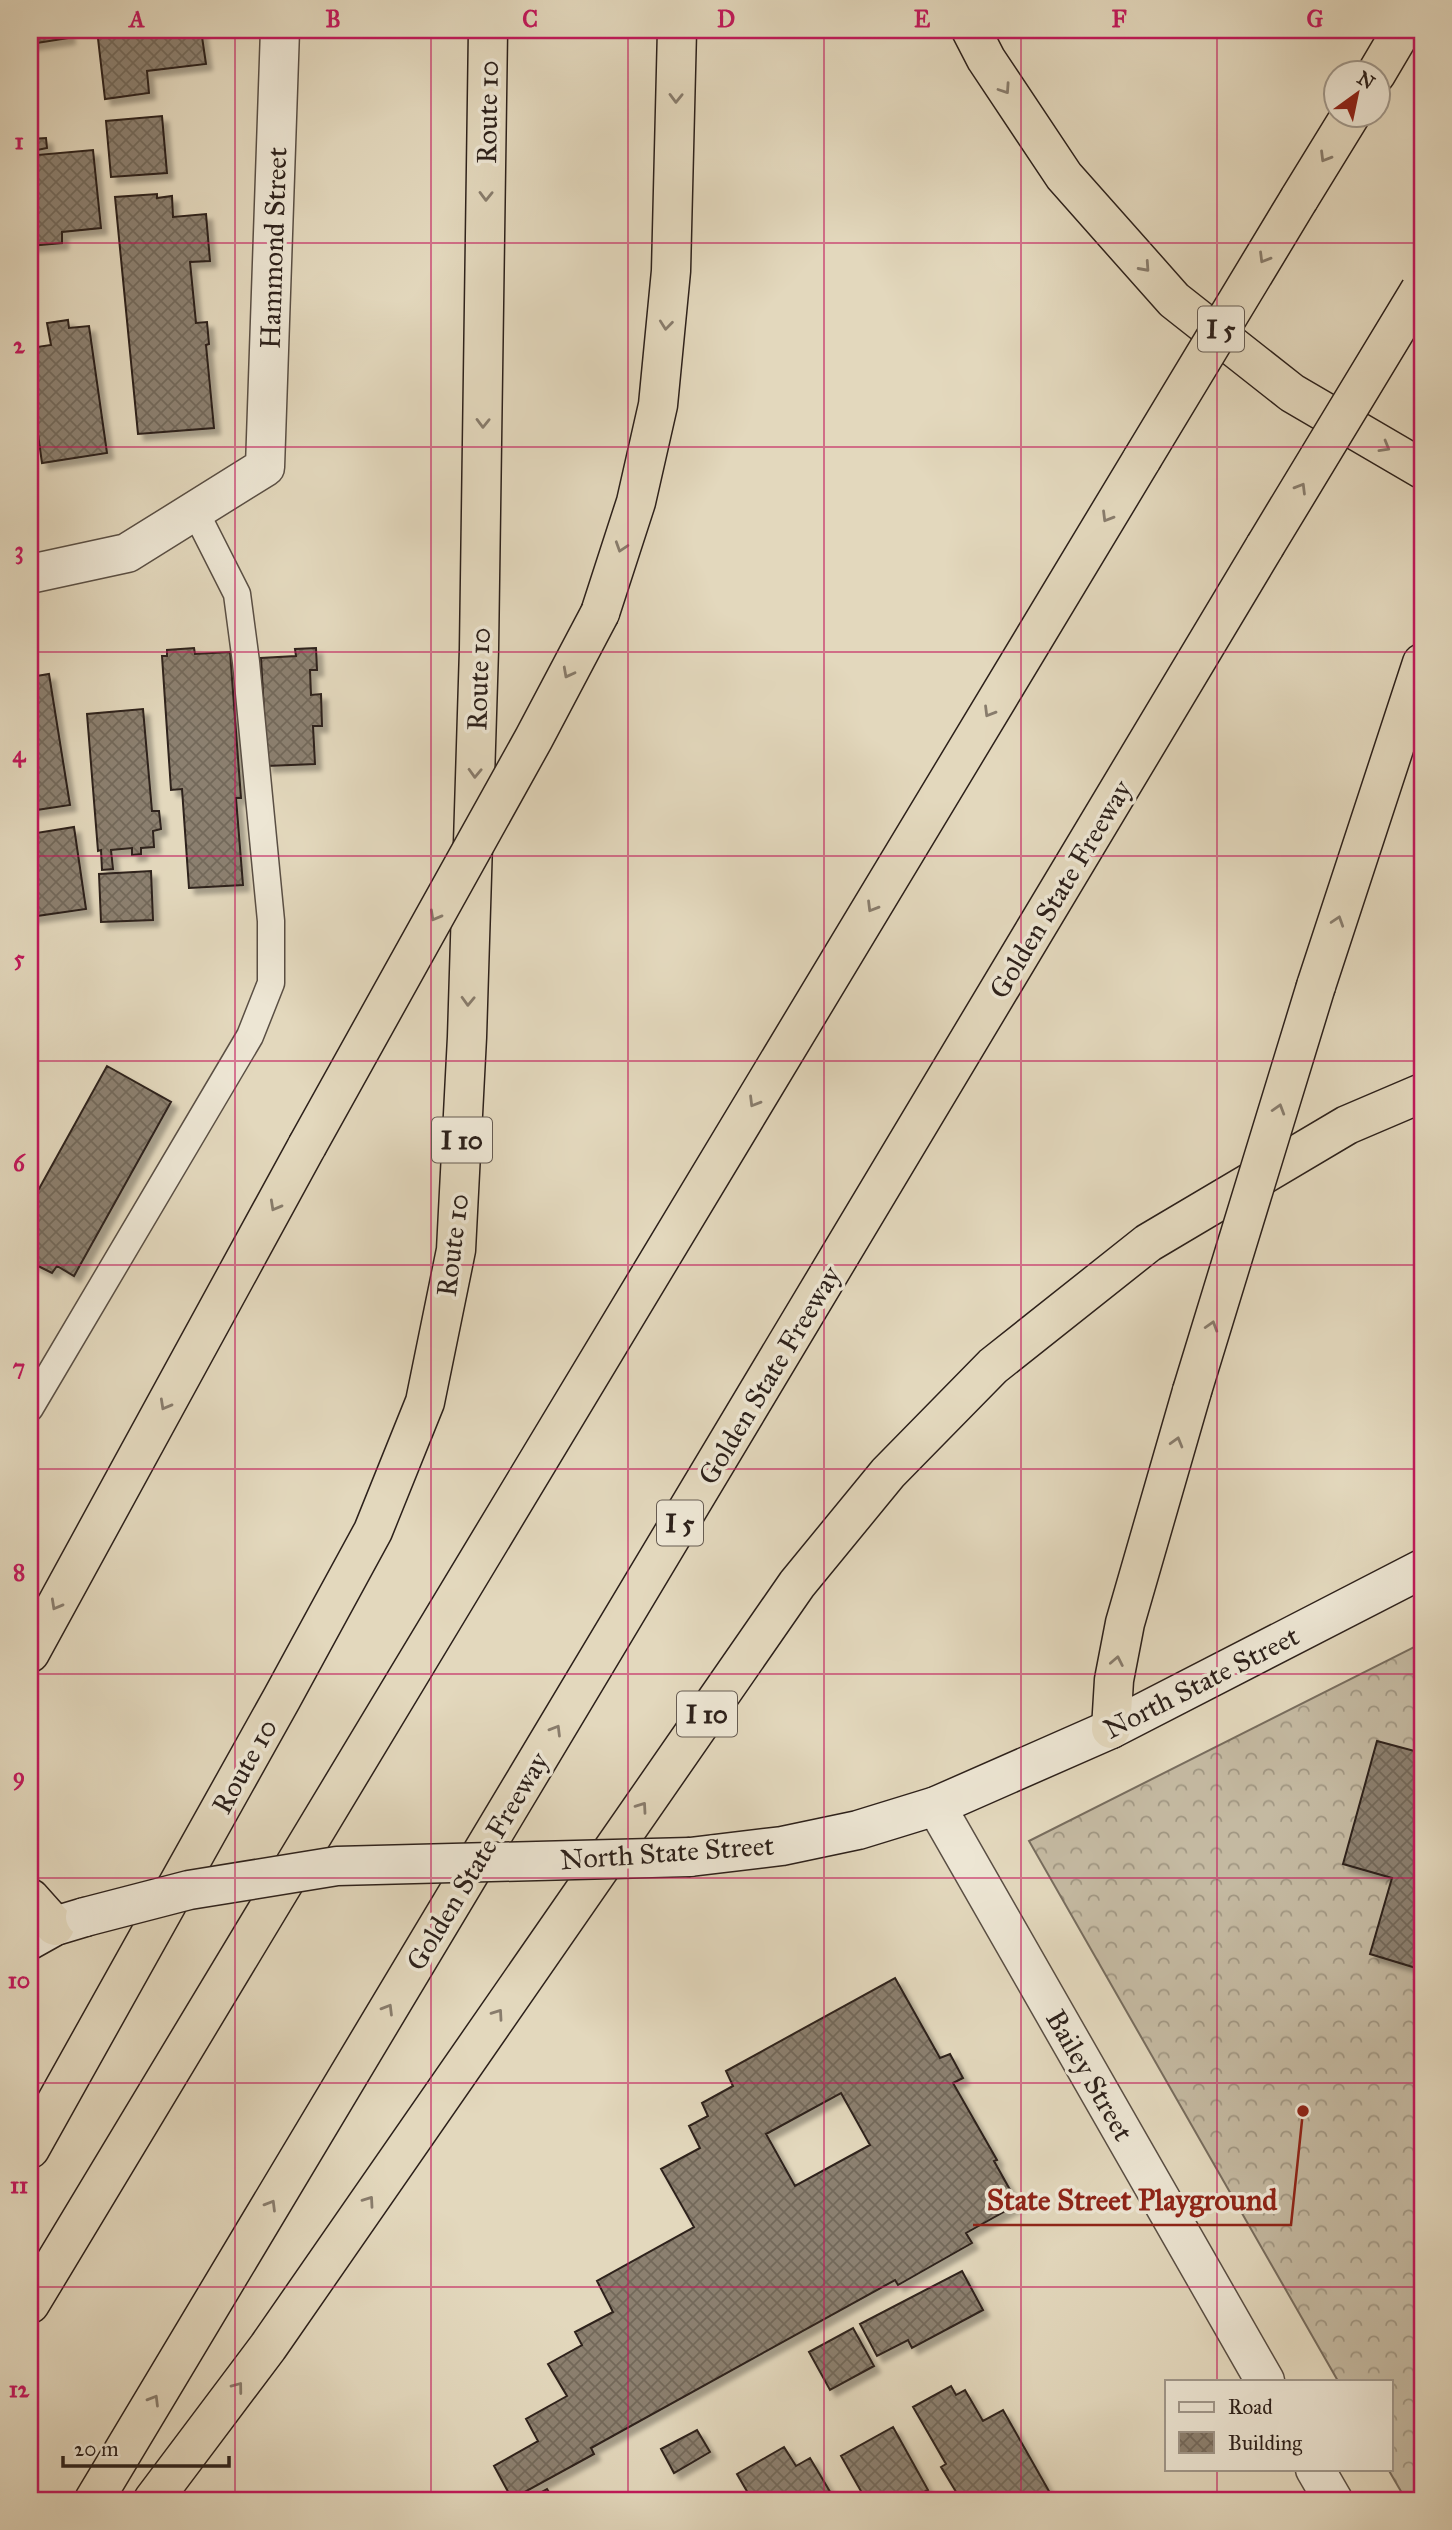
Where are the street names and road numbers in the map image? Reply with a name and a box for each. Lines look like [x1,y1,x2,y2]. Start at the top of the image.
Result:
street label: Route 10 [469,60,506,164]
street label: Hammond Street [252,146,295,350]
road number: I 5 [1198,306,1244,352]
street label: Route 10 [459,627,498,731]
street label: Golden State Freeway [981,773,1140,1005]
road number: I 10 [432,1118,492,1162]
street label: Route 10 [429,1192,476,1299]
street label: Golden State Freeway [690,1259,849,1491]
road number: I 5 [657,1500,703,1546]
street label: North State Street [1098,1618,1305,1747]
road number: I 10 [677,1692,737,1736]
street label: Route 10 [204,1712,285,1820]
street label: Golden State Freeway [398,1745,557,1977]
street label: North State Street [559,1828,775,1877]
street label: Bailey Street [1038,2003,1141,2147]

